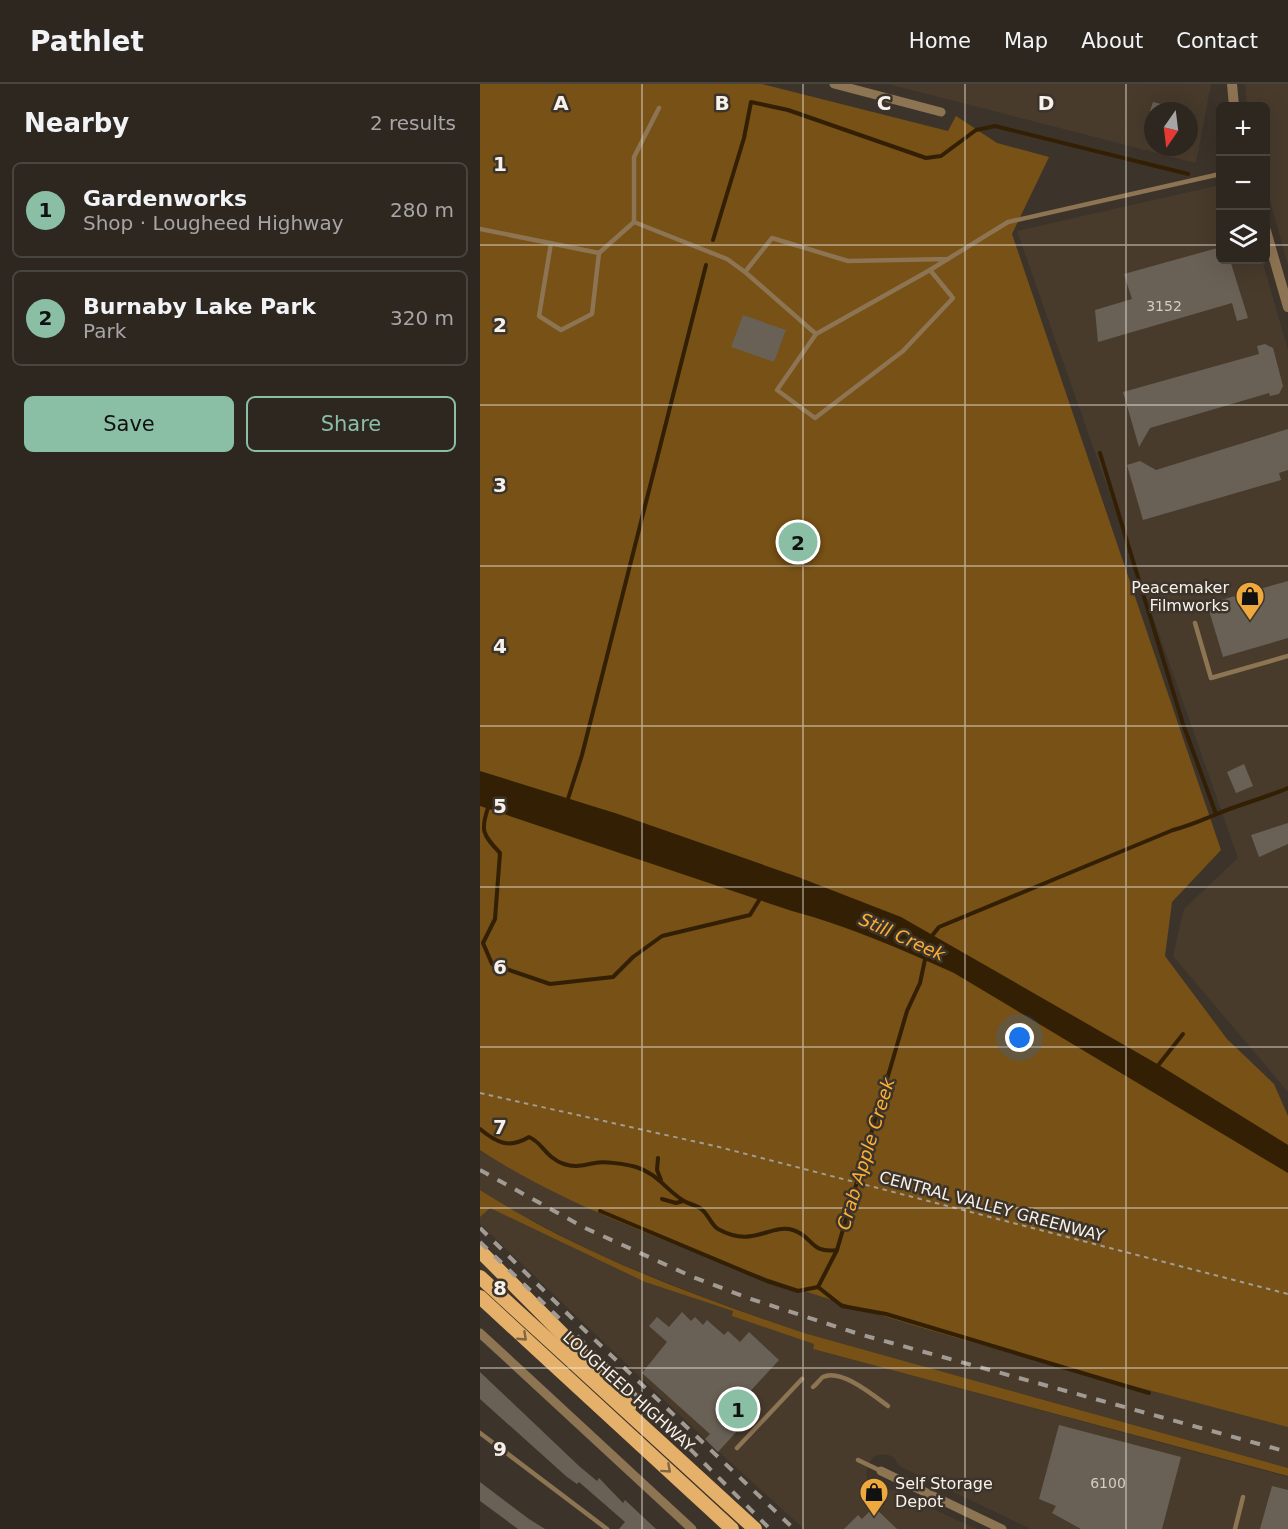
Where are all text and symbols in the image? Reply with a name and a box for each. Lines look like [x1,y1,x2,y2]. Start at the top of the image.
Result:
text: Pathlet [30,25,144,58]
text: Home [909,29,971,53]
text: Map [1004,29,1048,53]
text: About [1081,29,1143,53]
text: Contact [1176,29,1258,53]
text: A [553,91,569,115]
text: B [714,91,730,115]
text: C [877,91,891,115]
text: D [1038,91,1054,115]
north arrow [1144,102,1198,156]
map controls [1216,102,1270,264]
button: + [1216,102,1270,156]
text: Nearby [24,108,129,138]
text: 2 results [370,111,456,135]
text: 1 [493,152,507,176]
button: − [1216,156,1270,210]
text: Gardenworks [83,186,247,211]
text: 1 [39,198,52,222]
text: 280 m [390,198,454,222]
button: layers [1216,210,1270,264]
text: Shop · Lougheed Highway [83,211,344,235]
text: Burnaby Lake Park [83,294,316,319]
house number: 3152 [1146,298,1182,314]
text: 2 [39,306,52,330]
text: 320 m [390,306,454,330]
text: 2 [493,313,507,337]
text: Park [83,319,126,343]
button: Save [24,396,234,452]
button: Share [246,396,456,452]
text: 3 [493,473,507,497]
pin: 2 [778,520,818,564]
place label: Peacemaker Filmworks [1131,578,1229,615]
shop icon: Peacemaker Filmworks [1234,580,1266,622]
text: 4 [493,634,507,658]
text: 5 [493,794,507,818]
water label: Still Creek [856,908,950,965]
text: 6 [493,955,507,979]
your location [1005,1023,1034,1052]
water label: Crab Apple Creek [832,1074,899,1232]
text: 7 [493,1115,507,1139]
street label: CENTRAL VALLEY GREENWAY [877,1167,1107,1246]
text: 8 [493,1276,507,1300]
street label: LOUGHEED HIGHWAY [559,1327,698,1456]
one-way arrow [516,1330,527,1341]
pin: 1 [718,1386,758,1432]
text: 9 [493,1437,507,1461]
one-way arrow [660,1462,670,1473]
place label: Self Storage Depot [895,1474,993,1511]
house number: 6100 [1090,1475,1126,1491]
shop icon: Self Storage Depot [858,1476,890,1518]

